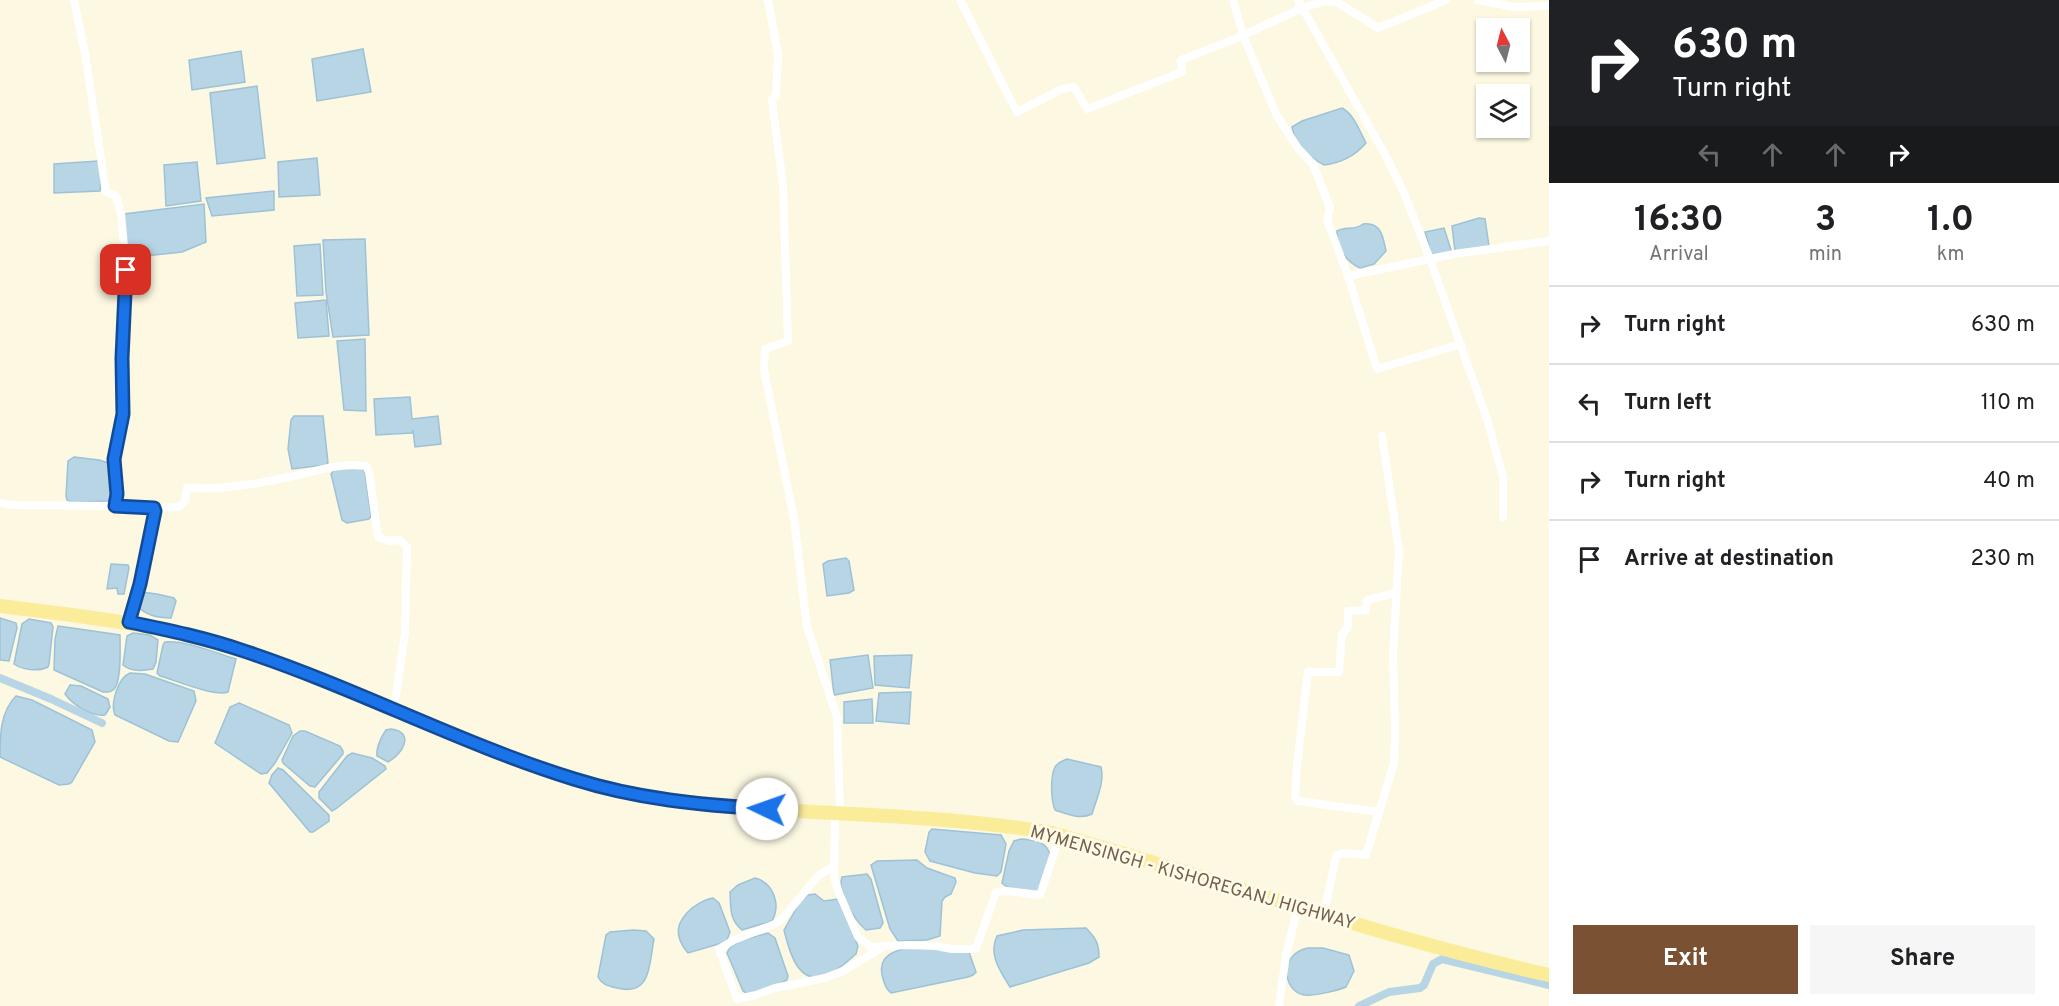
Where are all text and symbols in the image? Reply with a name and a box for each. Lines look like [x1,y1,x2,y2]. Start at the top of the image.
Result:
north arrow [1476,18,1530,72]
map controls [1476,18,1530,138]
text: 630 m [1672,20,1797,73]
icon: right [1573,24,1651,102]
text: Turn right [1672,72,1791,106]
button: layers [1476,84,1530,138]
icon: left [1693,138,1726,171]
icon: ahead [1756,138,1789,171]
icon: ahead [1819,138,1852,171]
icon: right [1882,138,1915,171]
text: 16:30 [1634,198,1724,244]
text: 3 [1815,198,1836,244]
text: 1.0 [1927,198,1974,244]
text: Arrival [1649,242,1709,268]
text: min [1809,242,1842,268]
text: km [1937,242,1964,268]
pin [100,244,151,295]
icon: arrive [109,253,142,286]
icon: right [1573,309,1606,342]
text: Turn right [1624,312,1726,339]
text: 630 m [1971,312,2035,339]
icon: left [1573,387,1606,420]
text: Turn left [1624,390,1712,417]
text: 110 m [1981,390,2035,417]
icon: right [1573,465,1606,498]
text: Turn right [1624,468,1726,495]
text: 40 m [1983,468,2035,495]
icon: arrive [1573,543,1606,576]
text: Arrive at destination [1624,546,1834,573]
text: 230 m [1971,546,2035,573]
position arrow [735,777,799,841]
street label: MYMENSINGH - KISHOREGANJ HIGHWAY [1027,821,1358,936]
button: Exit [1573,925,1798,994]
button: Share [1810,925,2035,994]

